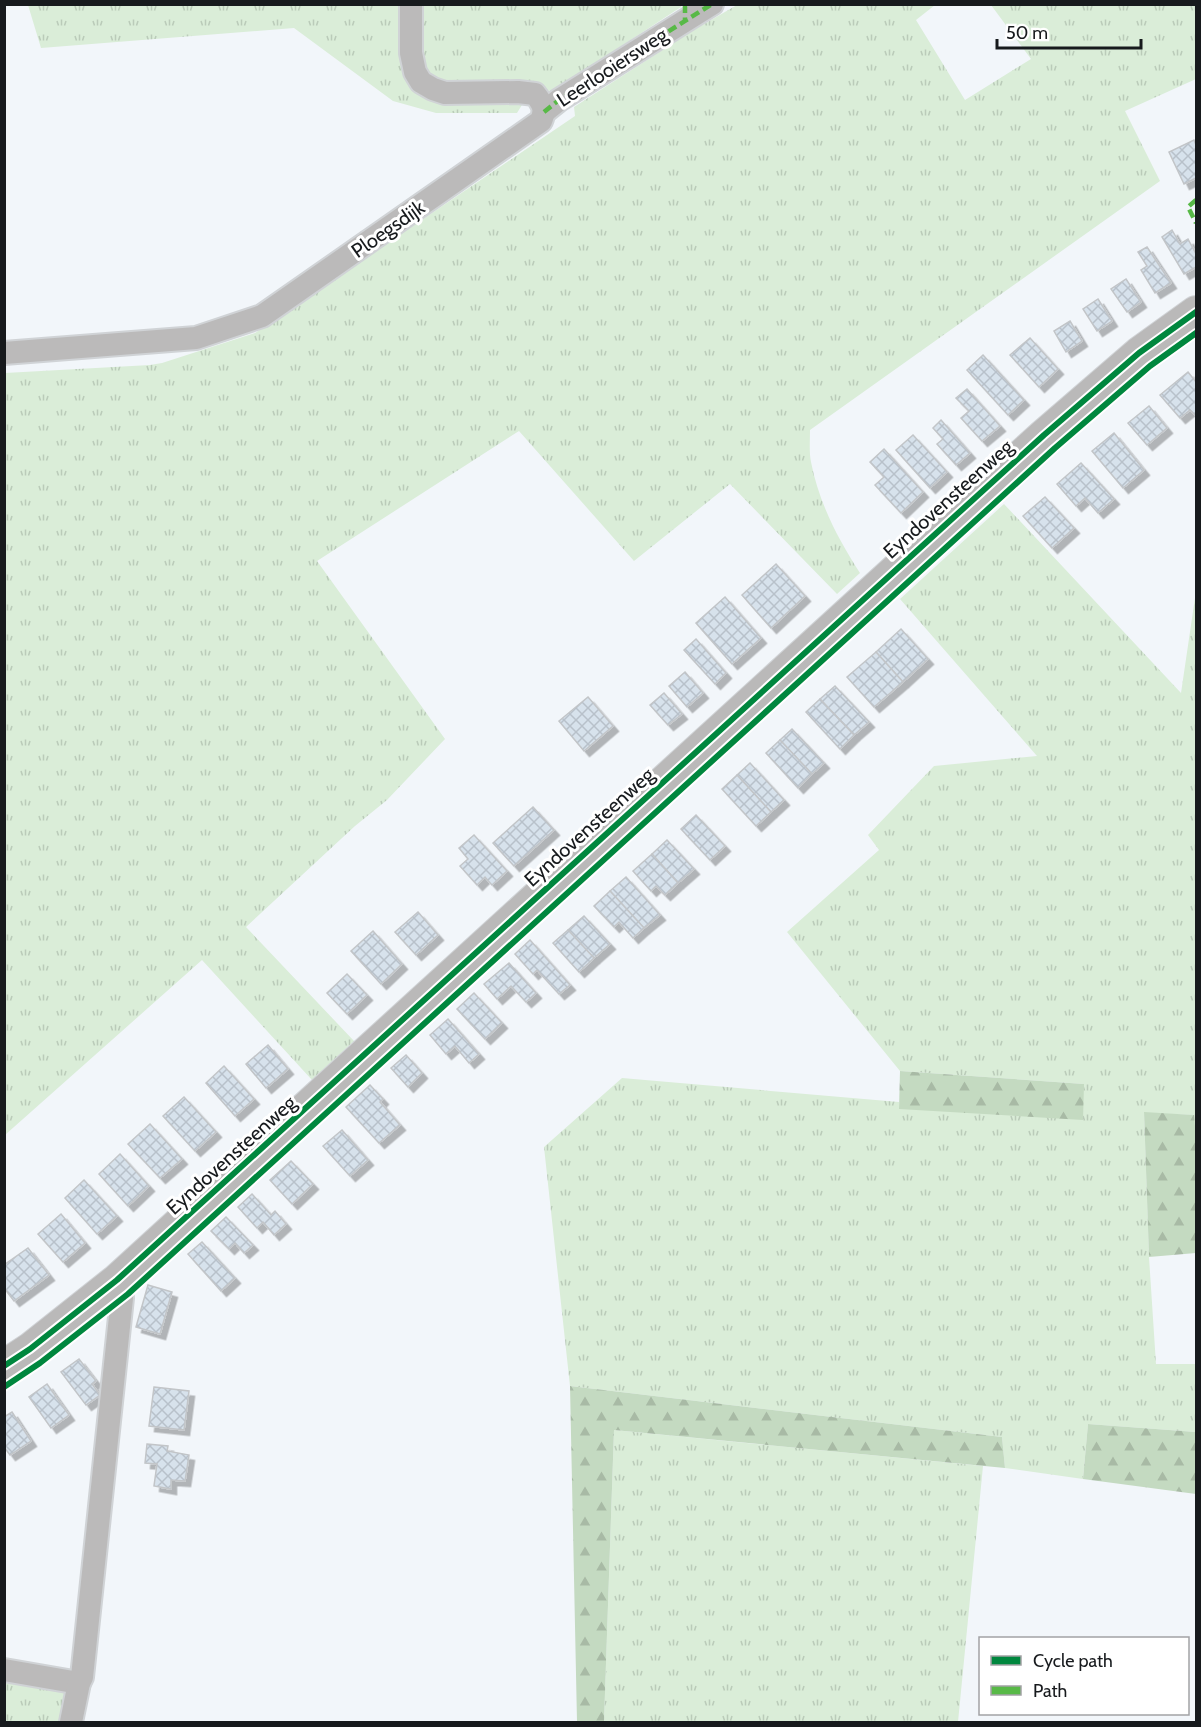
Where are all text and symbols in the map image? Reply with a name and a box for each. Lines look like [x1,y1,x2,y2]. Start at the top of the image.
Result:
scale bar [997,12,1141,50]
street label: Leerlooiersweg [552,22,673,112]
text: 50 m [1006,22,1048,44]
street label: Ploegsdijk [347,195,429,263]
street label: Eyndovensteenweg [878,434,1019,563]
street label: Eyndovensteenweg [519,762,660,891]
street label: Eyndovensteenweg [161,1090,302,1219]
legend [979,1637,1189,1715]
text: Cycle path [1033,1650,1113,1672]
text: Path [1033,1680,1067,1702]

